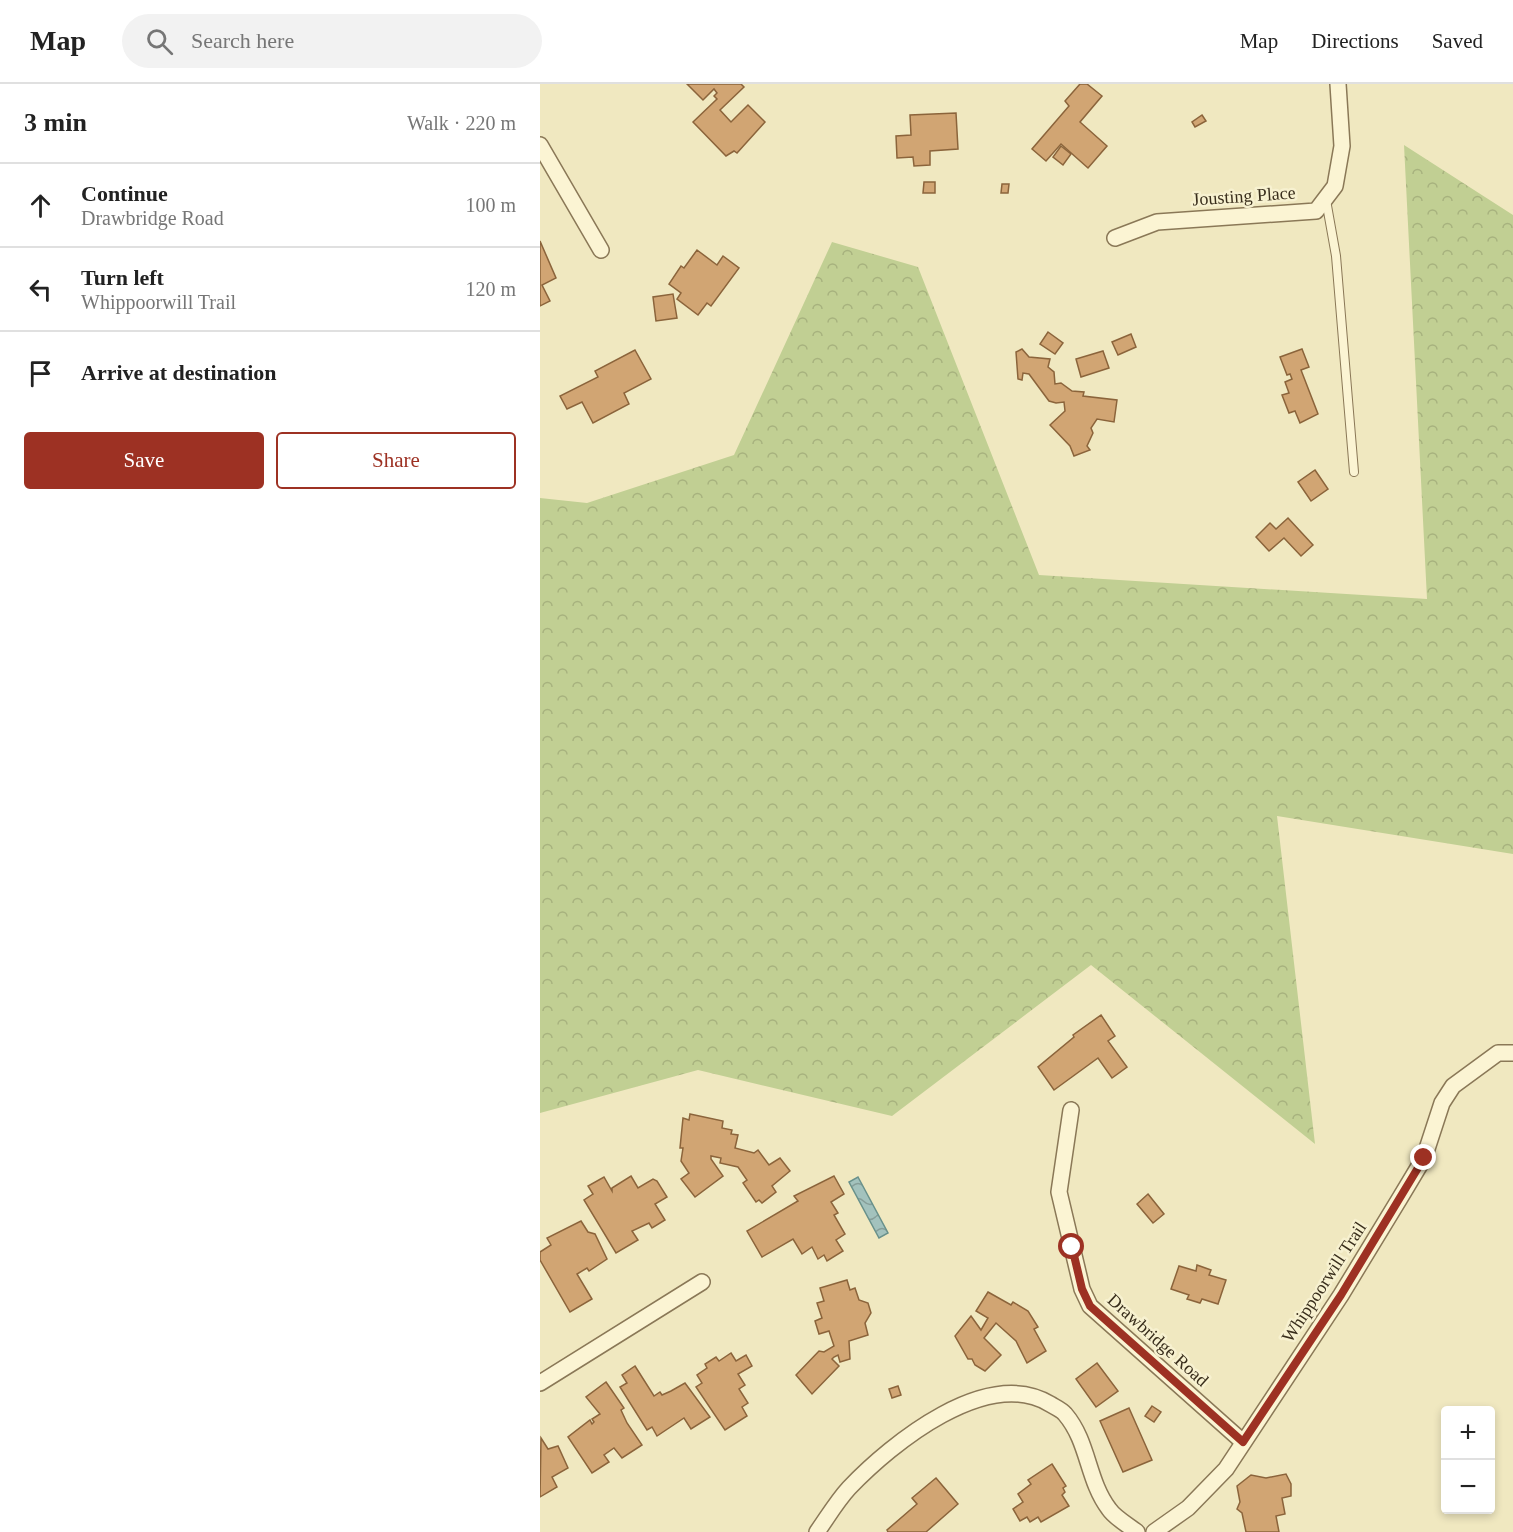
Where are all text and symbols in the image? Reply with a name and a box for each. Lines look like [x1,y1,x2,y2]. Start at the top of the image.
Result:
search box [122,14,542,68]
text: Map [30,25,86,56]
icon: search [143,25,176,58]
text: Search here [191,28,294,53]
text: Map [1240,29,1278,53]
text: Directions [1311,29,1399,53]
text: Saved [1432,29,1483,53]
text: 3 min [24,108,87,137]
text: Walk · 220 m [407,112,516,134]
text: Continue [81,181,168,206]
street label: Jousting Place [1192,182,1296,210]
icon: ahead [24,189,57,222]
text: 100 m [465,194,516,216]
text: Drawbridge Road [81,207,224,229]
text: Turn left [81,265,164,290]
icon: left [24,273,57,306]
text: 120 m [465,278,516,300]
text: Whippoorwill Trail [81,291,236,313]
icon: arrive [24,357,57,390]
text: Arrive at destination [81,360,277,385]
button: Save [24,432,264,489]
button: Share [276,432,516,489]
route end [1410,1144,1436,1170]
street label: Whippoorwill Trail [1278,1218,1370,1346]
route start [1058,1233,1084,1259]
street label: Drawbridge Road [1104,1290,1212,1390]
map controls [1441,1406,1495,1514]
button: + [1441,1406,1495,1460]
button: − [1441,1460,1495,1514]

